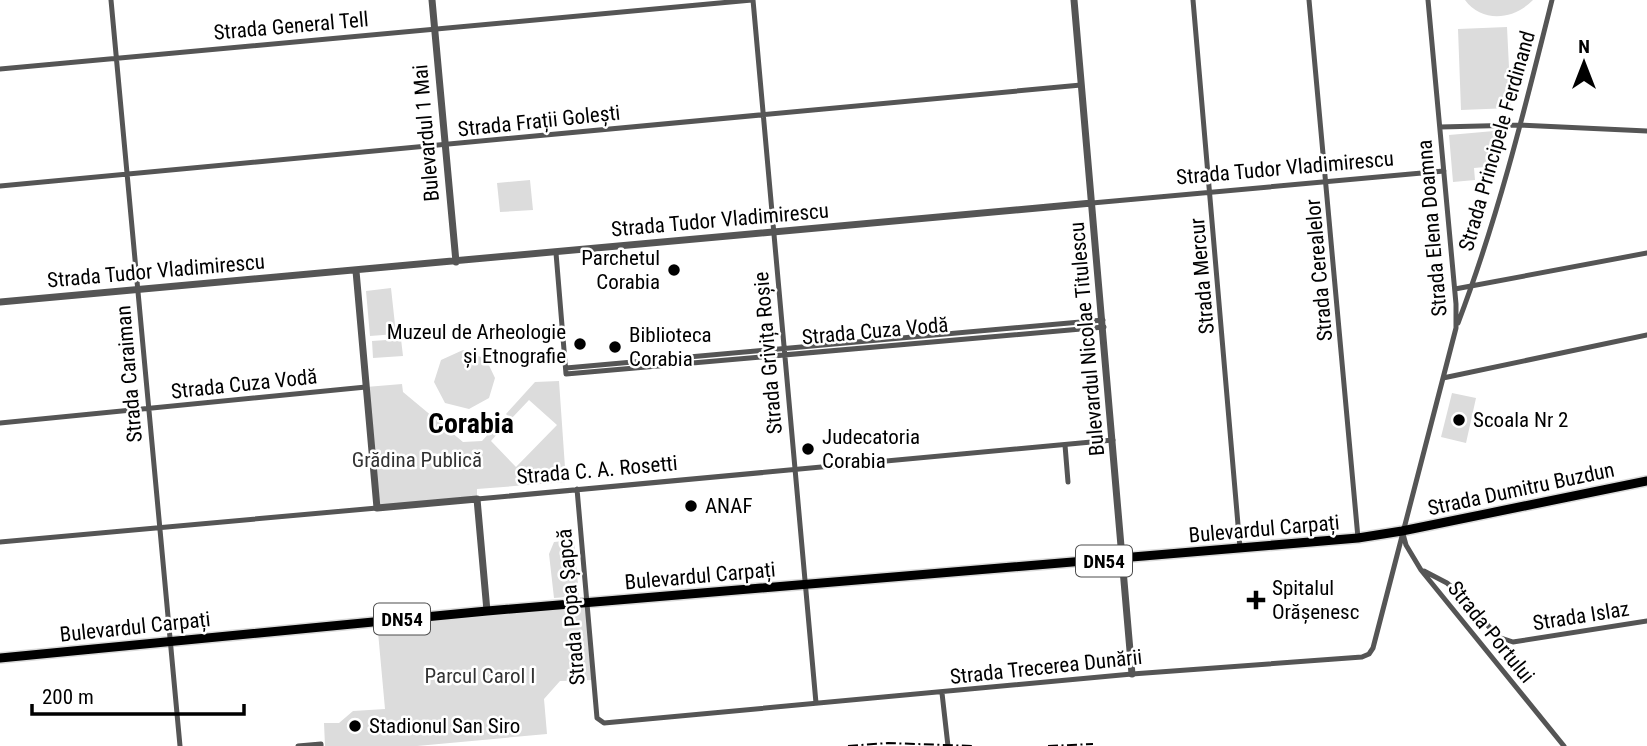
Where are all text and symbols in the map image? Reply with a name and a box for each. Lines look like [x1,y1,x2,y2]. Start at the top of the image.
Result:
street label: Strada General Tell [213,7,369,45]
street label: Strada Principele Ferdinand [1454,28,1540,254]
north arrow [1549,28,1619,98]
text: N [1578,35,1590,58]
street label: Bulevardul 1 Mai [408,64,444,202]
street label: Strada Frații Golești [457,101,622,142]
street label: Strada Elena Doamna [1412,139,1452,317]
street label: Strada Tudor Vladimirescu [1175,147,1395,189]
street label: Strada Cerealelor [1301,198,1337,342]
street label: Strada Tudor Vladimirescu [610,199,830,241]
street label: Strada Mercur [1185,217,1219,335]
street label: Bulevardul Nicolae Titulescu [1065,221,1109,457]
place label: Parchetul Corabia [581,246,660,294]
street label: Strada Tudor Vladimirescu [46,250,266,292]
marker: Parchetul Corabia [666,262,682,278]
street label: Strada Grivița Roșie [749,271,788,435]
street label: Strada Caraiman [111,305,147,443]
street label: Strada Cuza Vodă [801,313,949,349]
place label: Muzeul de Arheologie și Etnografie [387,320,566,368]
place label: Biblioteca Corabia [629,323,712,371]
marker: Muzeul de Arheologie și Etnografie [572,336,588,352]
marker: Biblioteca Corabia [607,339,623,355]
street label: Strada Cuza Vodă [170,364,318,404]
district label: Corabia [428,407,514,440]
place label: Scoala Nr 2 [1473,408,1568,432]
marker: Scoala Nr 2 [1451,412,1467,428]
place label: Judecatoria Corabia [822,425,920,473]
marker: Judecatoria Corabia [800,441,816,457]
park label: Grădina Publică [352,448,482,472]
street label: Strada C. A. Rosetti [515,451,679,489]
street label: Strada Dumitru Buzdun [1425,457,1617,521]
place label: ANAF [705,494,753,518]
marker: ANAF [683,498,699,514]
street label: Bulevardul Carpați [1188,510,1340,549]
street label: Strada Popa Șapcă [552,528,590,686]
road number: DN54 [1076,546,1132,576]
street label: Bulevardul Carpați [624,557,776,596]
place label: Spitalul Orășenesc [1272,576,1359,624]
street label: Strada Portului [1443,576,1539,688]
marker: Spitalul Orășenesc [1246,590,1266,610]
street label: Strada Islaz [1531,597,1631,635]
road number: DN54 [374,604,430,634]
street label: Bulevardul Carpați [59,607,212,648]
street label: Strada Trecerea Dunării [949,645,1143,689]
park label: Parcul Carol I [425,664,535,688]
scale bar [32,672,243,716]
text: 200 m [42,685,94,709]
place label: Stadionul San Siro [369,714,520,738]
marker: Stadionul San Siro [347,718,363,734]

